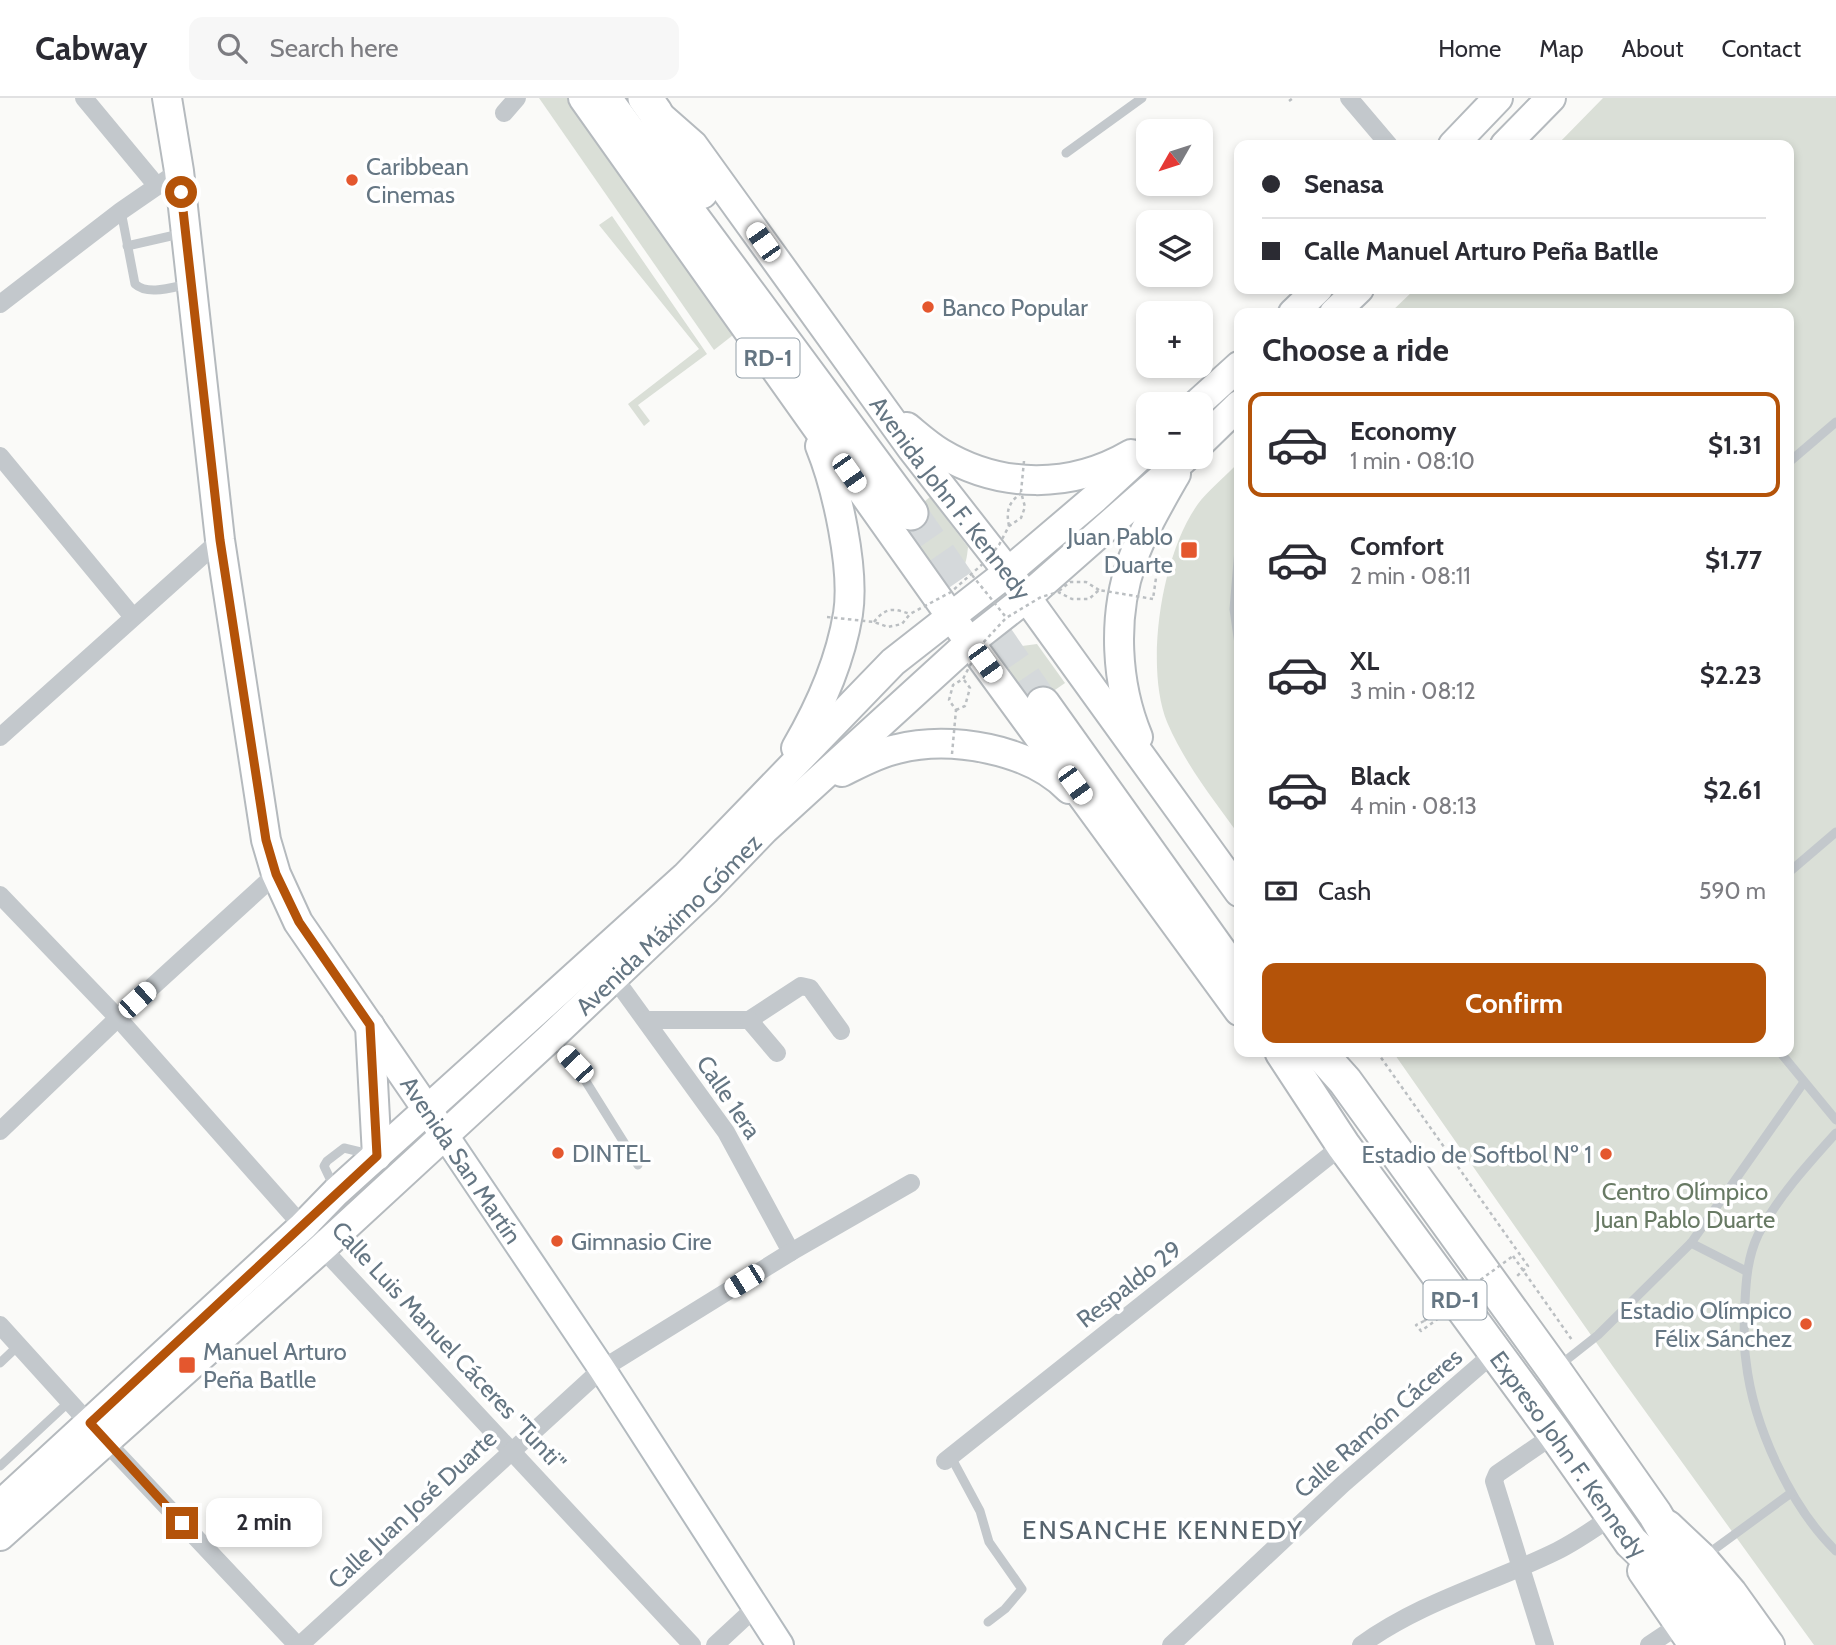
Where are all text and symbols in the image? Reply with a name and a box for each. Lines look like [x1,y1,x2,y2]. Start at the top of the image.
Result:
search box [189,17,679,80]
text: Cabway [35,28,147,68]
icon: search [213,29,251,67]
text: Search here [269,32,399,64]
text: Home [1438,34,1501,63]
text: Map [1539,34,1584,63]
text: About [1622,34,1684,63]
text: Contact [1722,34,1801,63]
north arrow [1136,119,1213,196]
map controls [1136,119,1213,469]
place label: Caribbean Cinemas [366,152,469,209]
text: Senasa [1304,168,1384,200]
marker: Caribbean Cinemas [344,172,360,188]
route start [165,176,197,208]
button: layers [1136,210,1213,287]
car [743,219,784,265]
text: Calle Manuel Arturo Peña Batlle [1304,235,1658,267]
place label: Banco Popular [942,293,1088,322]
marker: Banco Popular [920,299,936,315]
button: + [1136,301,1213,378]
text: Choose a ride [1262,330,1449,369]
road number: RD-1 [736,339,800,378]
street label: Avenida John F. Kennedy [864,390,1038,605]
button: − [1136,392,1213,469]
icon: car [1266,413,1329,476]
text: Economy [1350,415,1456,447]
text: $1.31 [1708,429,1762,461]
text: 1 min · 08:10 [1350,447,1475,475]
car [829,450,870,496]
place label: Juan Pablo Duarte [1066,522,1173,579]
icon: car [1266,528,1329,591]
text: Comfort [1350,530,1444,562]
marker: Juan Pablo Duarte [1179,540,1199,560]
text: $1.77 [1705,544,1762,576]
text: 2 min · 08:11 [1350,562,1471,590]
car [965,640,1006,686]
icon: car [1266,643,1329,706]
text: XL [1350,645,1379,677]
text: $2.23 [1700,659,1762,691]
text: 3 min · 08:12 [1350,677,1476,705]
icon: car [1266,758,1329,821]
text: Black [1350,760,1410,792]
car [1055,762,1096,808]
text: $2.61 [1703,774,1762,806]
text: 4 min · 08:13 [1350,792,1477,820]
street label: Avenida Máximo Gómez [569,828,767,1021]
icon: cash [1262,872,1300,910]
text: Cash [1318,875,1371,907]
text: 590 m [1699,877,1766,905]
button: Confirm [1262,963,1766,1043]
car [115,978,160,1022]
car [553,1041,598,1087]
street label: Calle 1era [691,1050,768,1145]
street label: Avenida San Martín [394,1071,528,1249]
place label: DINTEL [572,1139,651,1168]
place label: Estadio de Softbol Nº 1 [1362,1140,1592,1169]
marker: DINTEL [550,1145,566,1161]
marker: Estadio de Softbol Nº 1 [1598,1146,1614,1162]
park label: Centro Olímpico Juan Pablo Duarte [1594,1177,1775,1234]
street label: Calle Luis Manuel Cáceres "Tunti" [326,1215,572,1477]
place label: Gimnasio Cire [571,1227,712,1256]
marker: Gimnasio Cire [549,1233,565,1249]
street label: Respaldo 29 [1071,1234,1187,1334]
car [721,1261,768,1301]
road number: RD-1 [1424,1280,1486,1320]
place label: Estadio Olímpico Félix Sánchez [1620,1296,1792,1353]
marker: Estadio Olímpico Félix Sánchez [1798,1316,1814,1332]
place label: Manuel Arturo Peña Batlle [203,1337,347,1394]
street label: Calle Ramón Cáceres [1288,1342,1468,1504]
street label: Expreso John F. Kennedy [1484,1345,1653,1564]
marker: Manuel Arturo Peña Batlle [177,1355,197,1375]
street label: Calle Juan José Duarte [322,1423,502,1595]
callout: 2 min [206,1498,322,1548]
route end [166,1507,198,1539]
text: 2 min [236,1508,292,1536]
district label: ENSANCHE KENNEDY [1022,1514,1304,1546]

